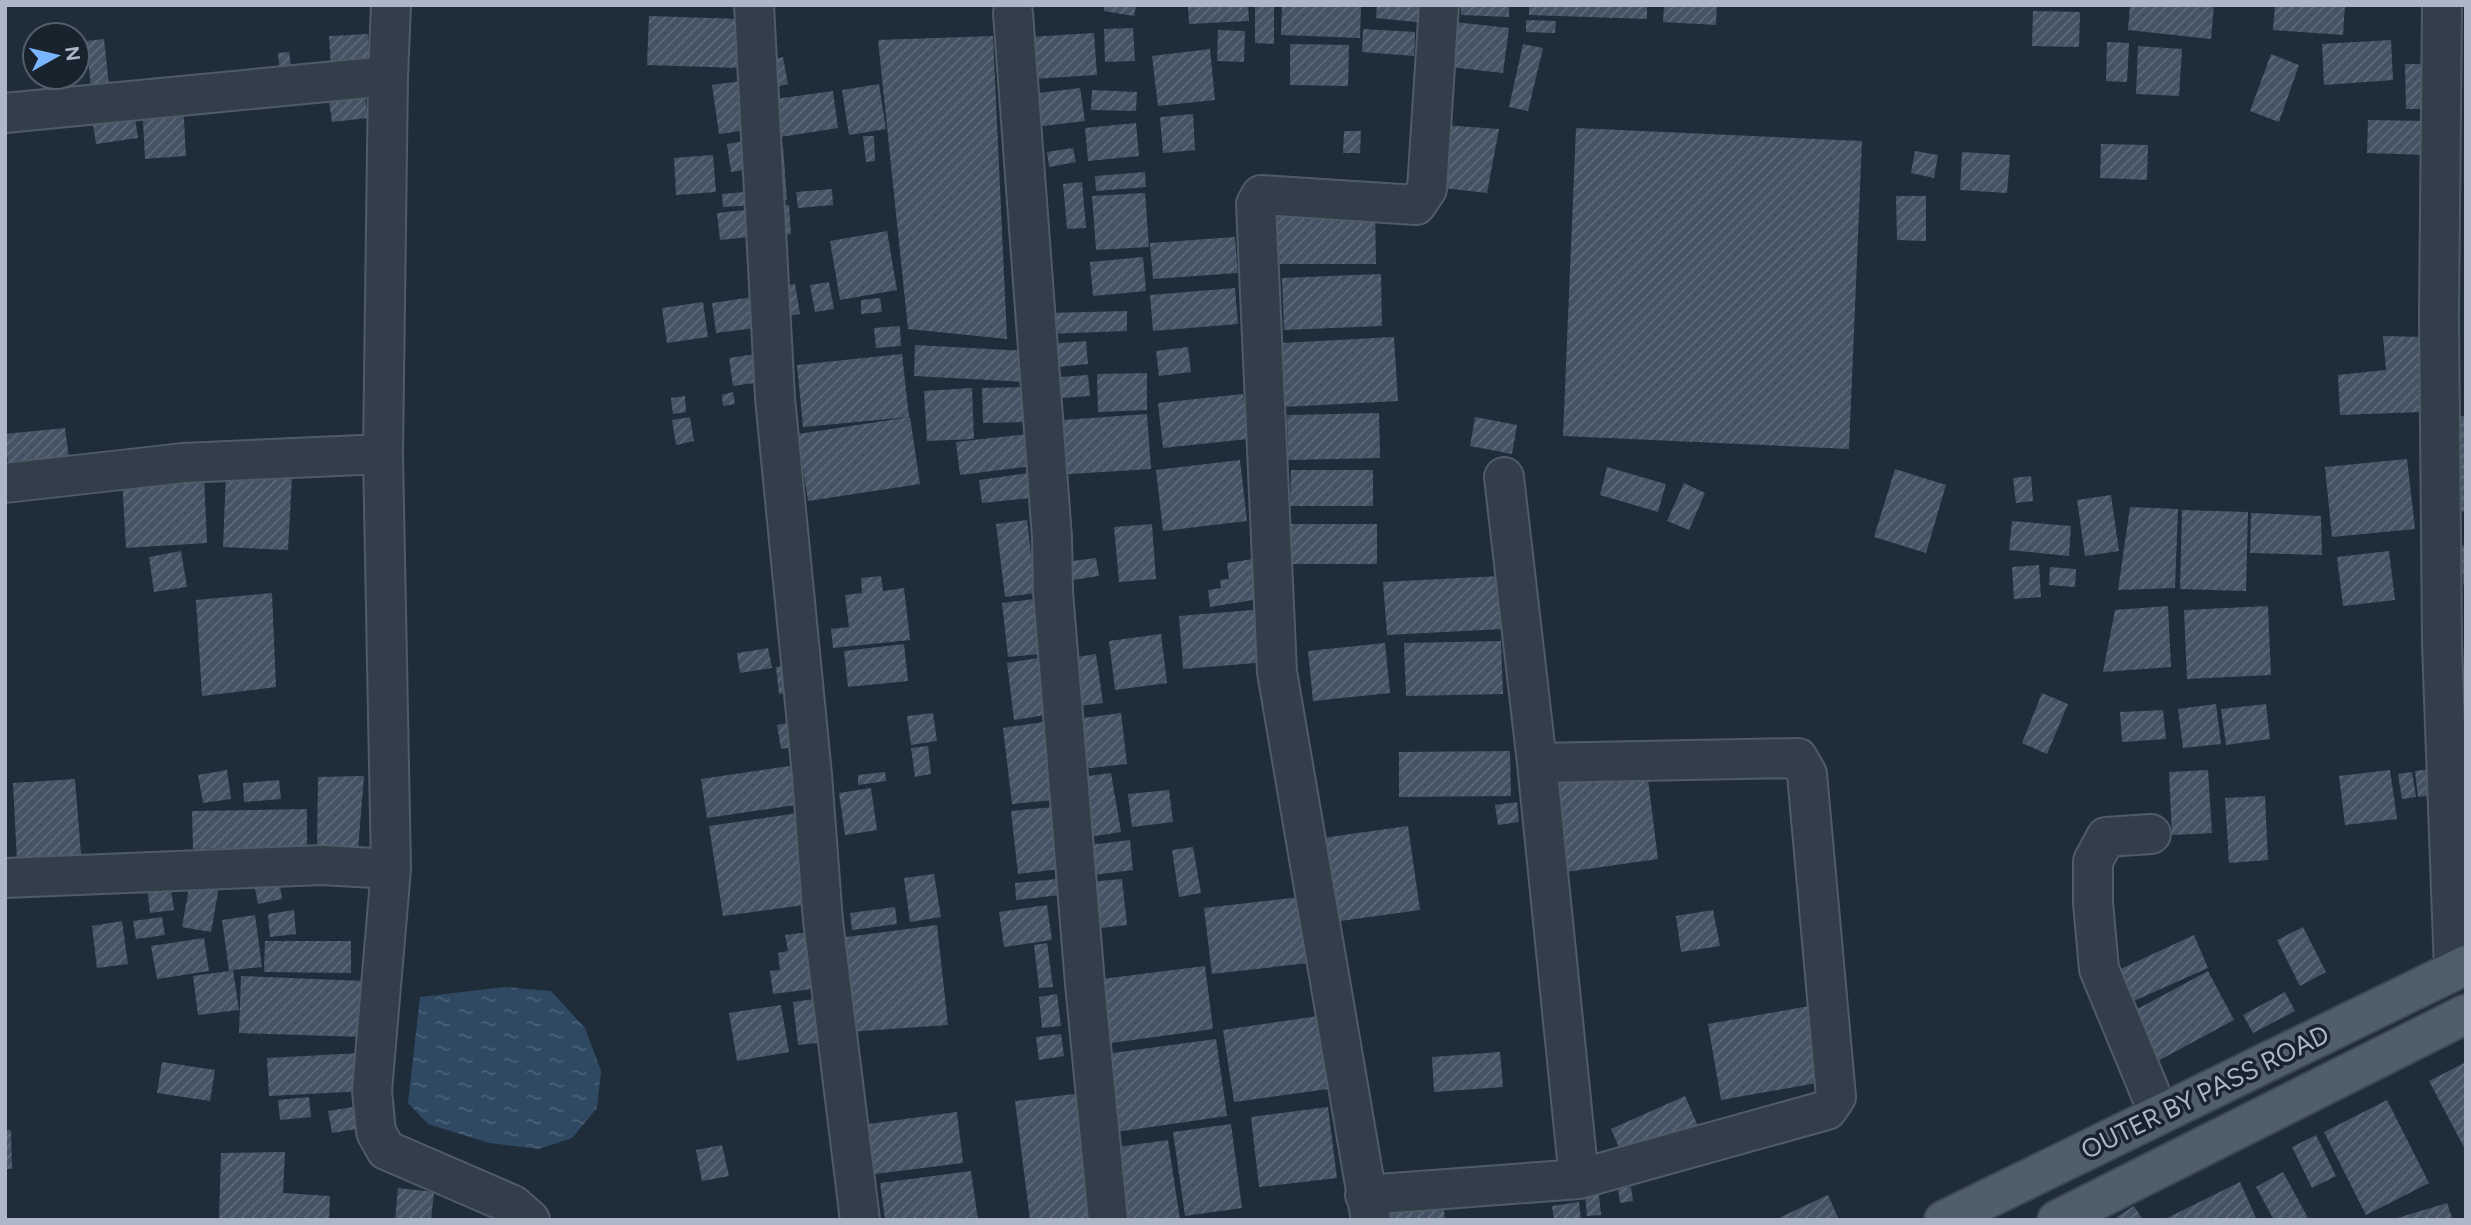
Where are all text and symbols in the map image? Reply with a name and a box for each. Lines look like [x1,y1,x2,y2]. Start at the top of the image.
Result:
north arrow [21,21,91,91]
text: N [60,45,85,63]
street label: OUTER BY PASS ROAD [2076,1018,2334,1166]

